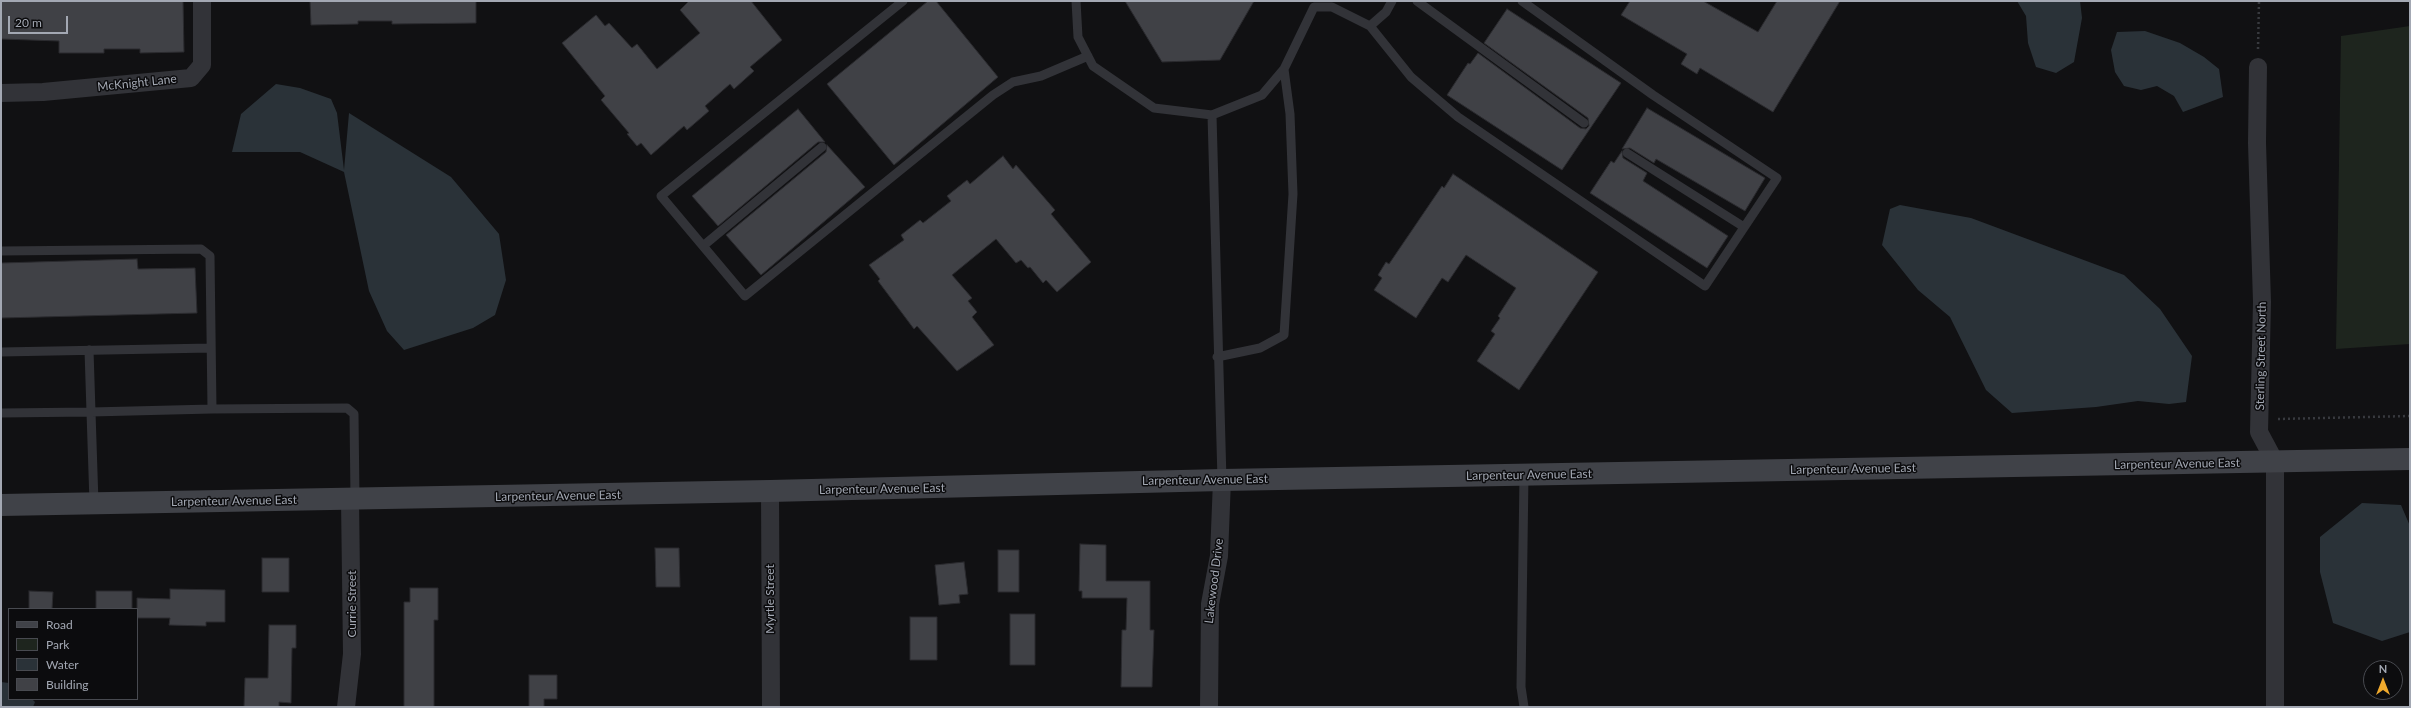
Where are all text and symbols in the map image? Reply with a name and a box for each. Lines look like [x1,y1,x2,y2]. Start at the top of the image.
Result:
scale bar [10,8,70,34]
text: 20 m [15,15,42,30]
street label: McKnight Lane [97,72,177,94]
street label: Sterling Street North [2253,302,2269,410]
street label: Larpenteur Avenue East [2114,456,2240,472]
street label: Larpenteur Avenue East [1790,461,1916,477]
street label: Larpenteur Avenue East [1466,467,1592,483]
street label: Larpenteur Avenue East [1142,472,1268,488]
street label: Larpenteur Avenue East [819,481,945,497]
street label: Larpenteur Avenue East [495,488,621,504]
street label: Larpenteur Avenue East [171,493,297,509]
street label: Lakewood Drive [1202,538,1226,624]
street label: Myrtle Street [763,564,777,634]
street label: Currie Street [345,570,359,638]
legend [8,608,138,700]
text: Road [46,617,73,632]
text: Park [46,637,69,652]
text: Water [46,657,79,672]
north arrow [2363,660,2403,700]
text: N [2379,662,2387,675]
text: Building [46,677,89,692]

